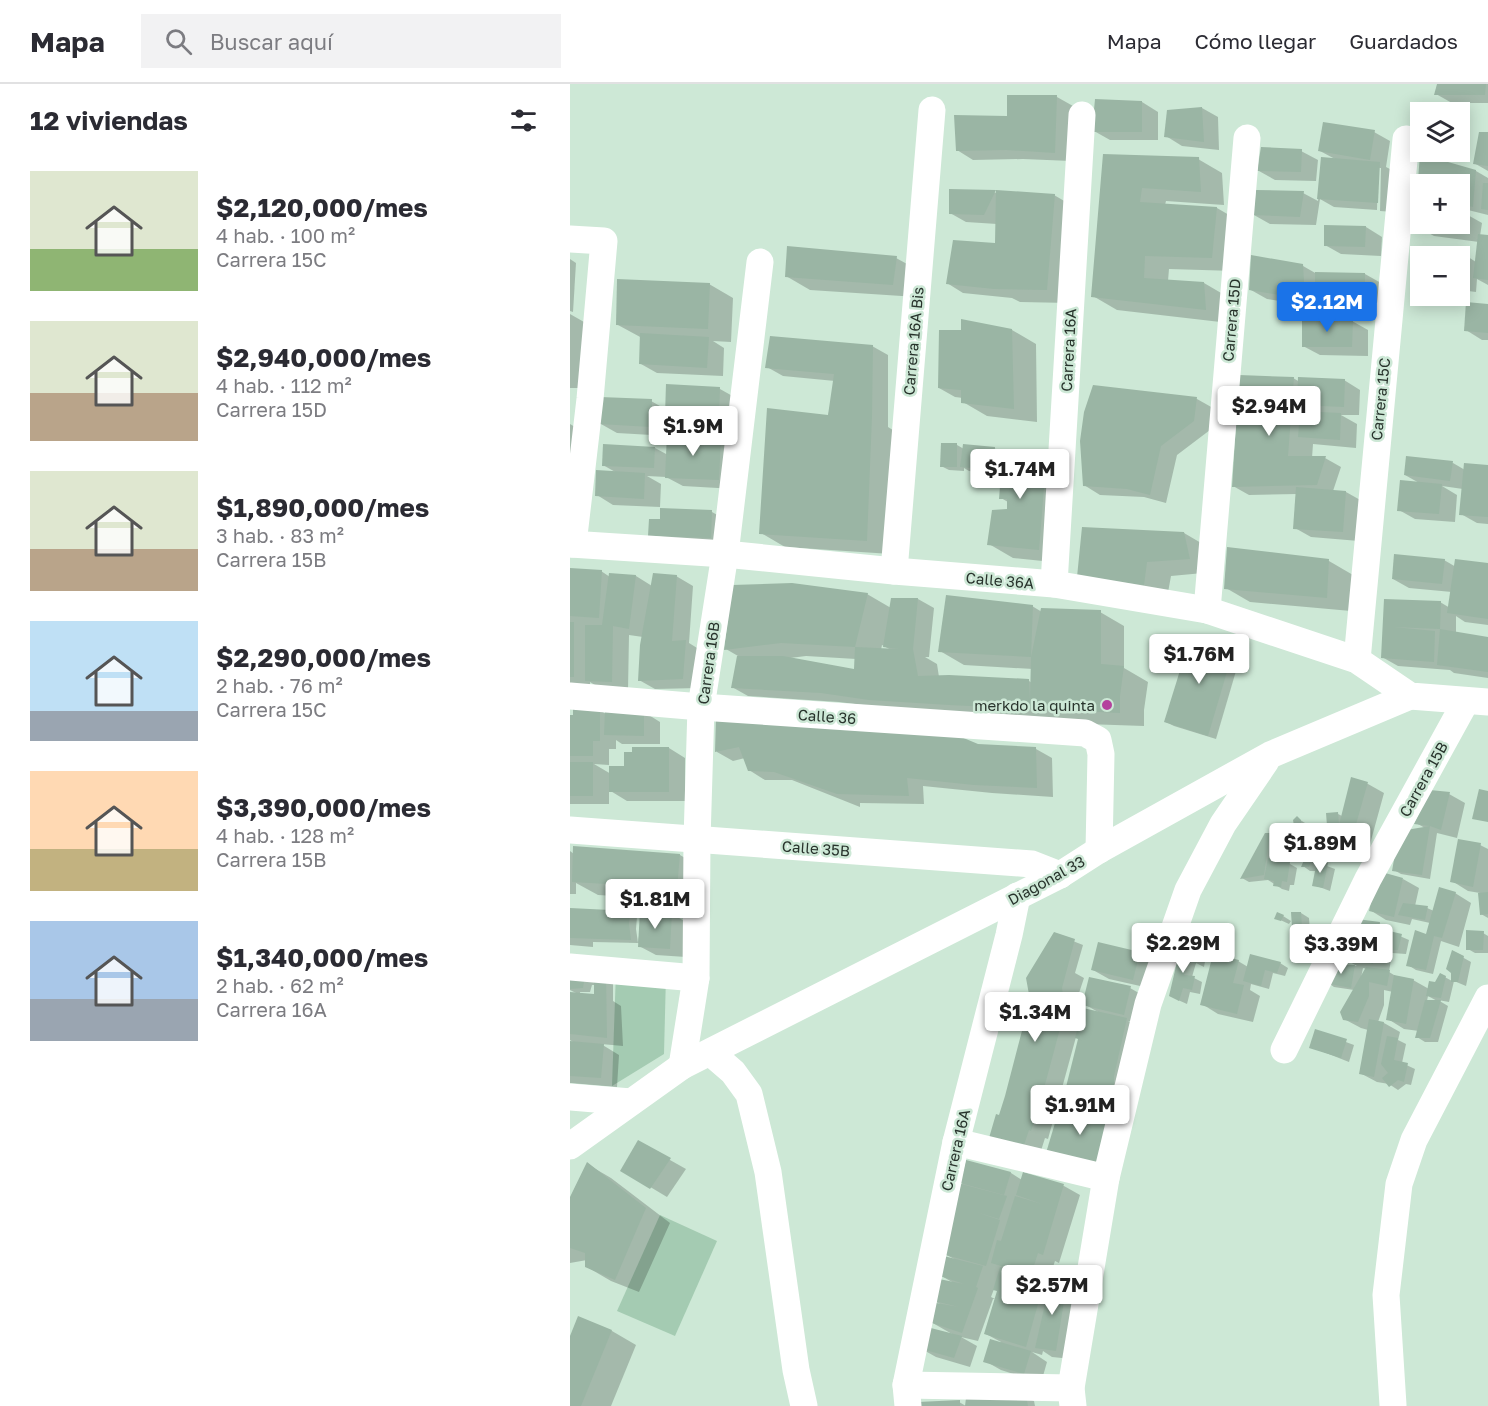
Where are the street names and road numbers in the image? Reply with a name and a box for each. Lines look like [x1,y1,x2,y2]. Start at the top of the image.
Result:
street label: Carrera 15D [1218,278,1244,362]
street label: Carrera 16A Bis [899,286,927,396]
street label: Carrera 16A [1057,308,1079,392]
street label: Carrera 15C [1367,357,1393,441]
street label: Calle 36A [965,568,1035,592]
street label: Carrera 16B [693,621,723,705]
street label: Calle 36 [797,705,857,727]
street label: Carrera 15B [1395,738,1451,820]
street label: Calle 35B [781,837,851,859]
street label: Diagonal 33 [1004,852,1088,908]
street label: Carrera 16A [937,1107,973,1193]

